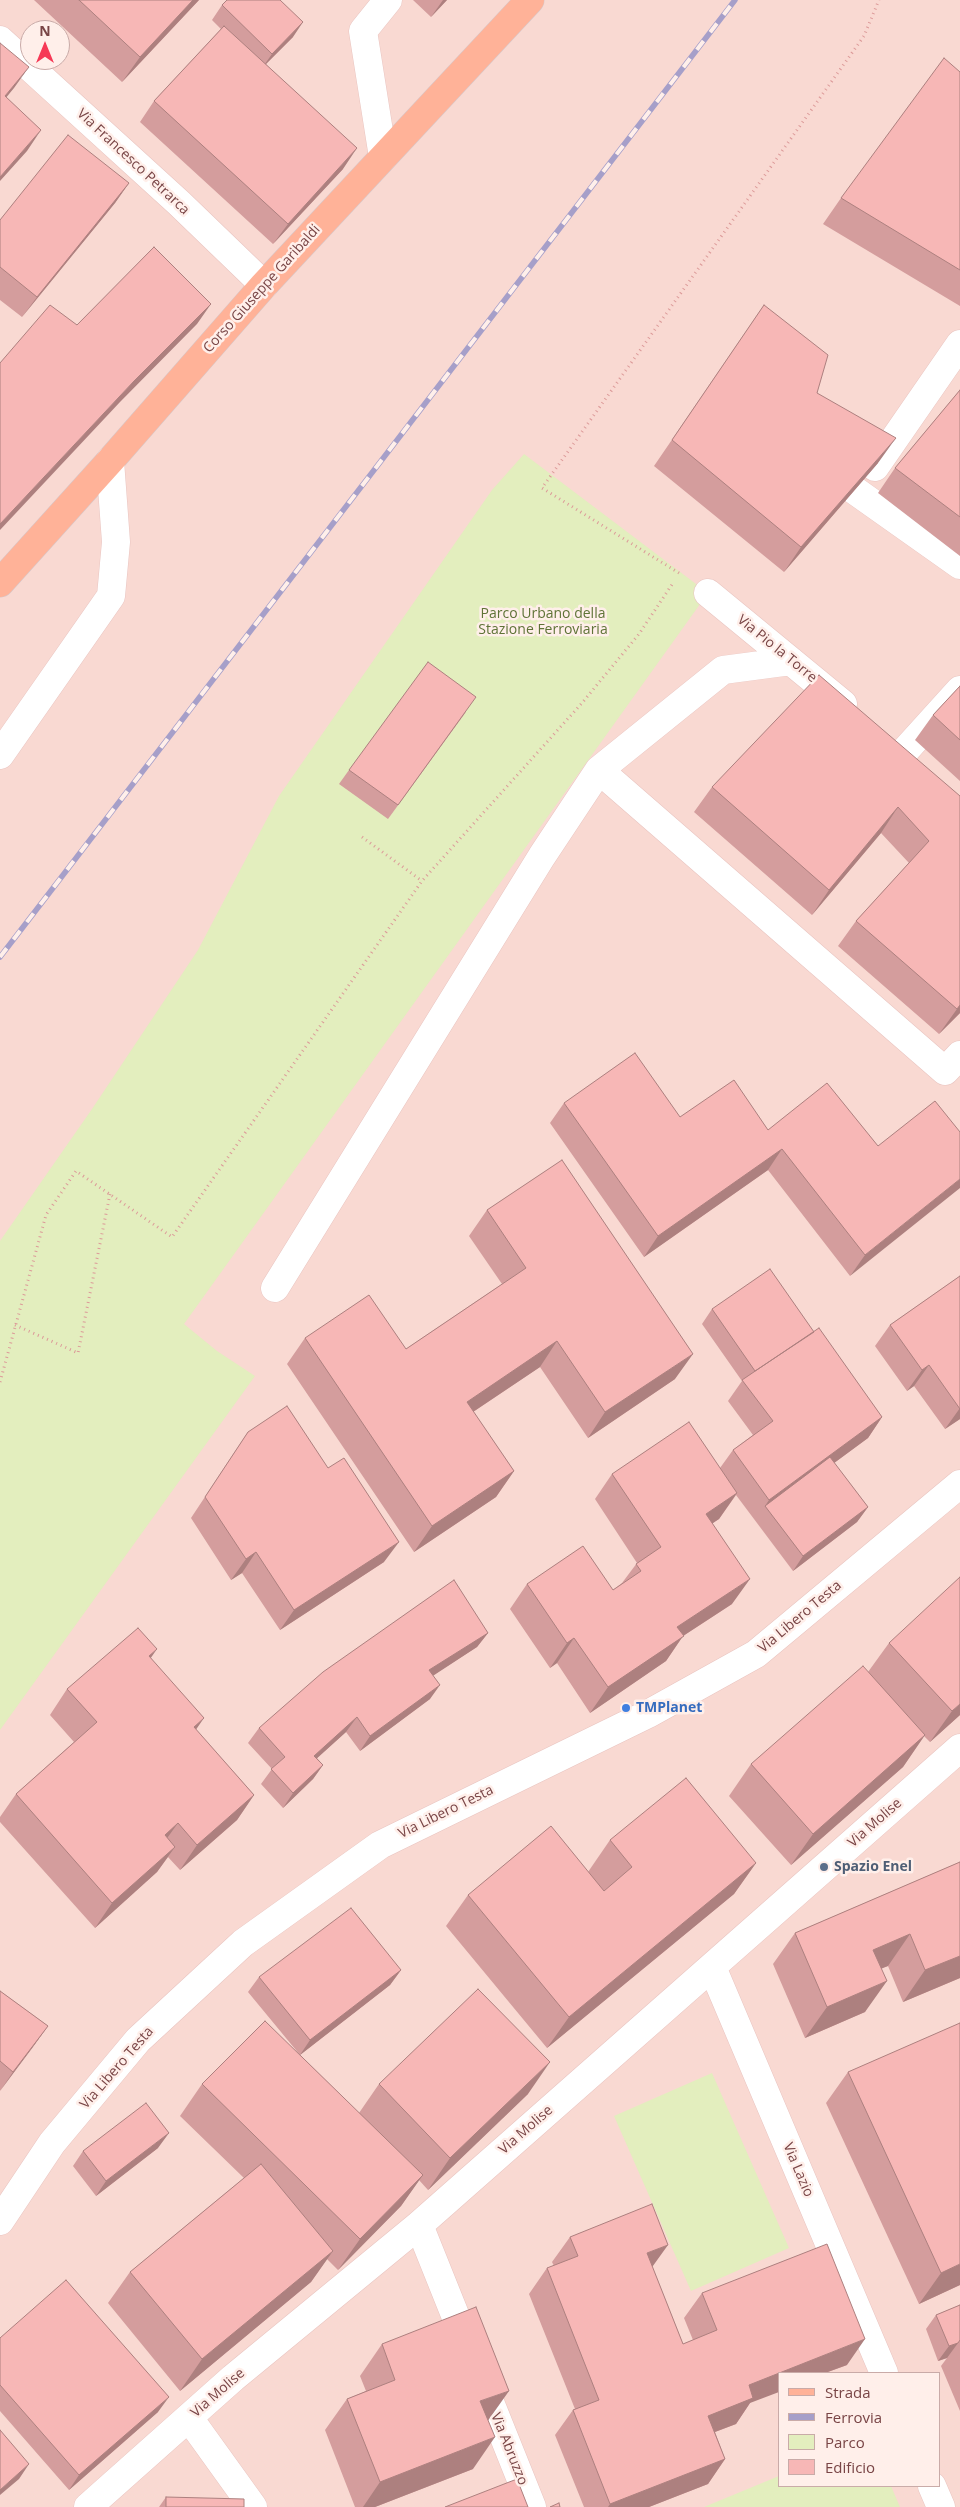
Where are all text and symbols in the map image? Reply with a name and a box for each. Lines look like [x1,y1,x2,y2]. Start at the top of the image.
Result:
north arrow [20,20,70,70]
text: N [39,21,51,40]
street label: Via Francesco Petrarca [73,106,193,218]
street label: Corso Giuseppe Garibaldi [200,222,324,356]
park label: Parco Urbano della Stazione Ferroviaria [478,606,608,638]
street label: Via Pio la Torre [734,612,820,686]
street label: Via Libero Testa [755,1577,845,1657]
place label: TMPlanet [636,1700,702,1716]
marker: TMPlanet [620,1702,632,1714]
street label: Via Libero Testa [396,1782,496,1842]
street label: Via Molise [845,1795,905,1851]
place label: Spazio Enel [834,1859,912,1875]
marker: Spazio Enel [818,1861,830,1873]
street label: Via Libero Testa [77,2023,157,2113]
street label: Via Molise [496,2102,556,2158]
street label: Via Lazio [779,2141,817,2199]
street label: Via Molise [188,2365,248,2421]
legend [778,2372,940,2487]
text: Strada [825,2382,871,2402]
text: Ferrovia [825,2407,882,2427]
street label: Via Abruzzo [487,2410,531,2488]
text: Parco [825,2432,865,2452]
text: Edificio [825,2457,875,2477]

